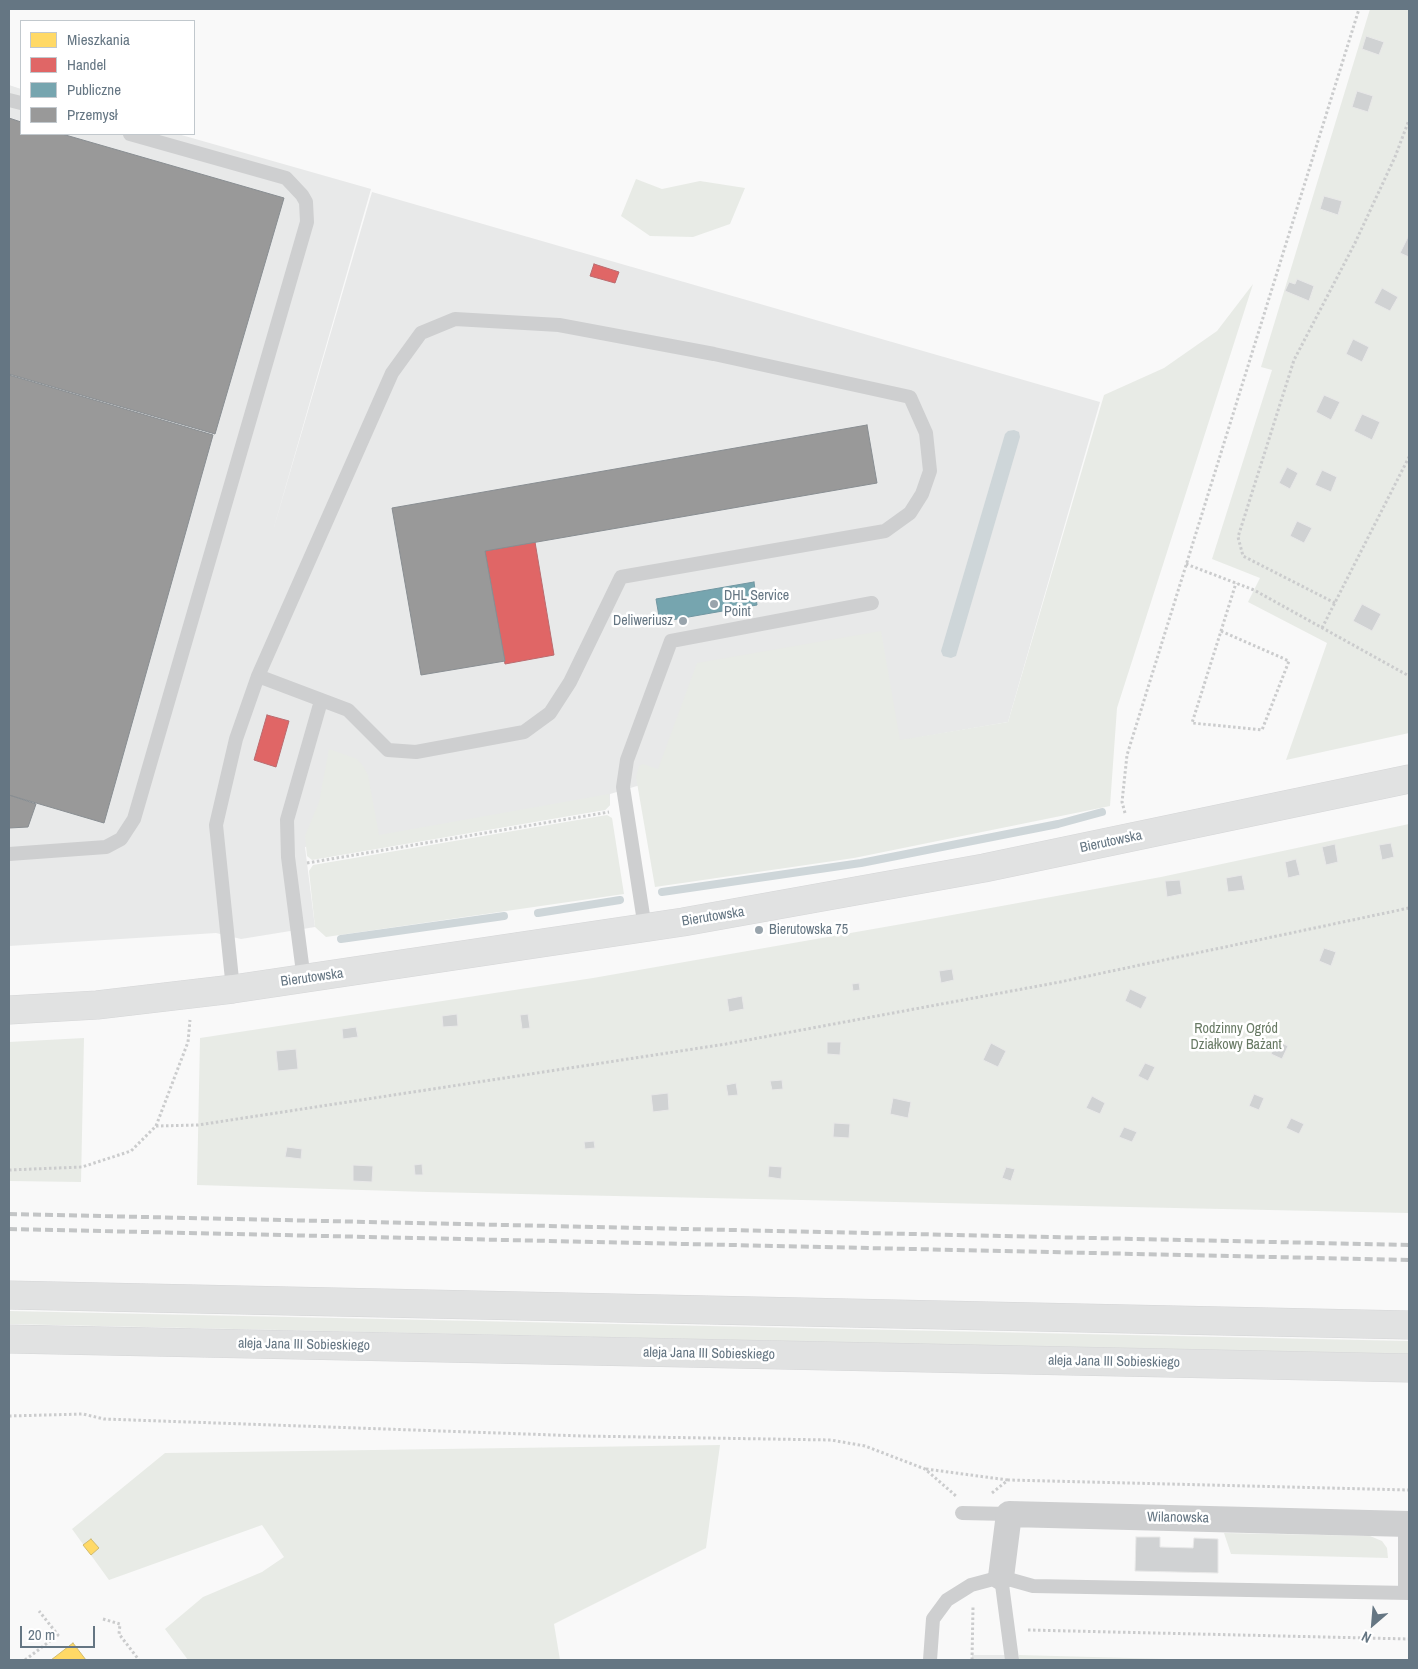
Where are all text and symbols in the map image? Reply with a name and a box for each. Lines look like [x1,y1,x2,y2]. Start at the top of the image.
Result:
legend [20,20,195,135]
text: Mieszkania [67,29,130,50]
text: Handel [67,54,106,75]
text: Publiczne [67,79,121,100]
text: Przemysł [67,104,118,125]
place label: DHL Service Point [724,588,789,620]
marker: DHL Service Point [708,598,720,610]
place label: Deliweriusz [613,613,673,629]
marker: Deliweriusz [677,615,689,627]
street label: Bierutowska [1078,827,1144,857]
street label: Bierutowska [680,904,746,930]
place label: Bierutowska 75 [769,922,848,938]
marker: Bierutowska 75 [753,924,765,936]
street label: Bierutowska [280,965,344,991]
park label: Rodzinny Ogród Działkowy Bażant [1190,1021,1282,1054]
street label: aleja Jana III Sobieskiego [238,1335,370,1355]
street label: aleja Jana III Sobieskiego [643,1344,775,1364]
street label: aleja Jana III Sobieskiego [1048,1352,1180,1372]
street label: Wilanowska [1147,1509,1209,1527]
north arrow [1348,1599,1398,1649]
scale bar [22,1616,98,1648]
text: 20 m [28,1624,55,1645]
text: N [1358,1627,1374,1647]

